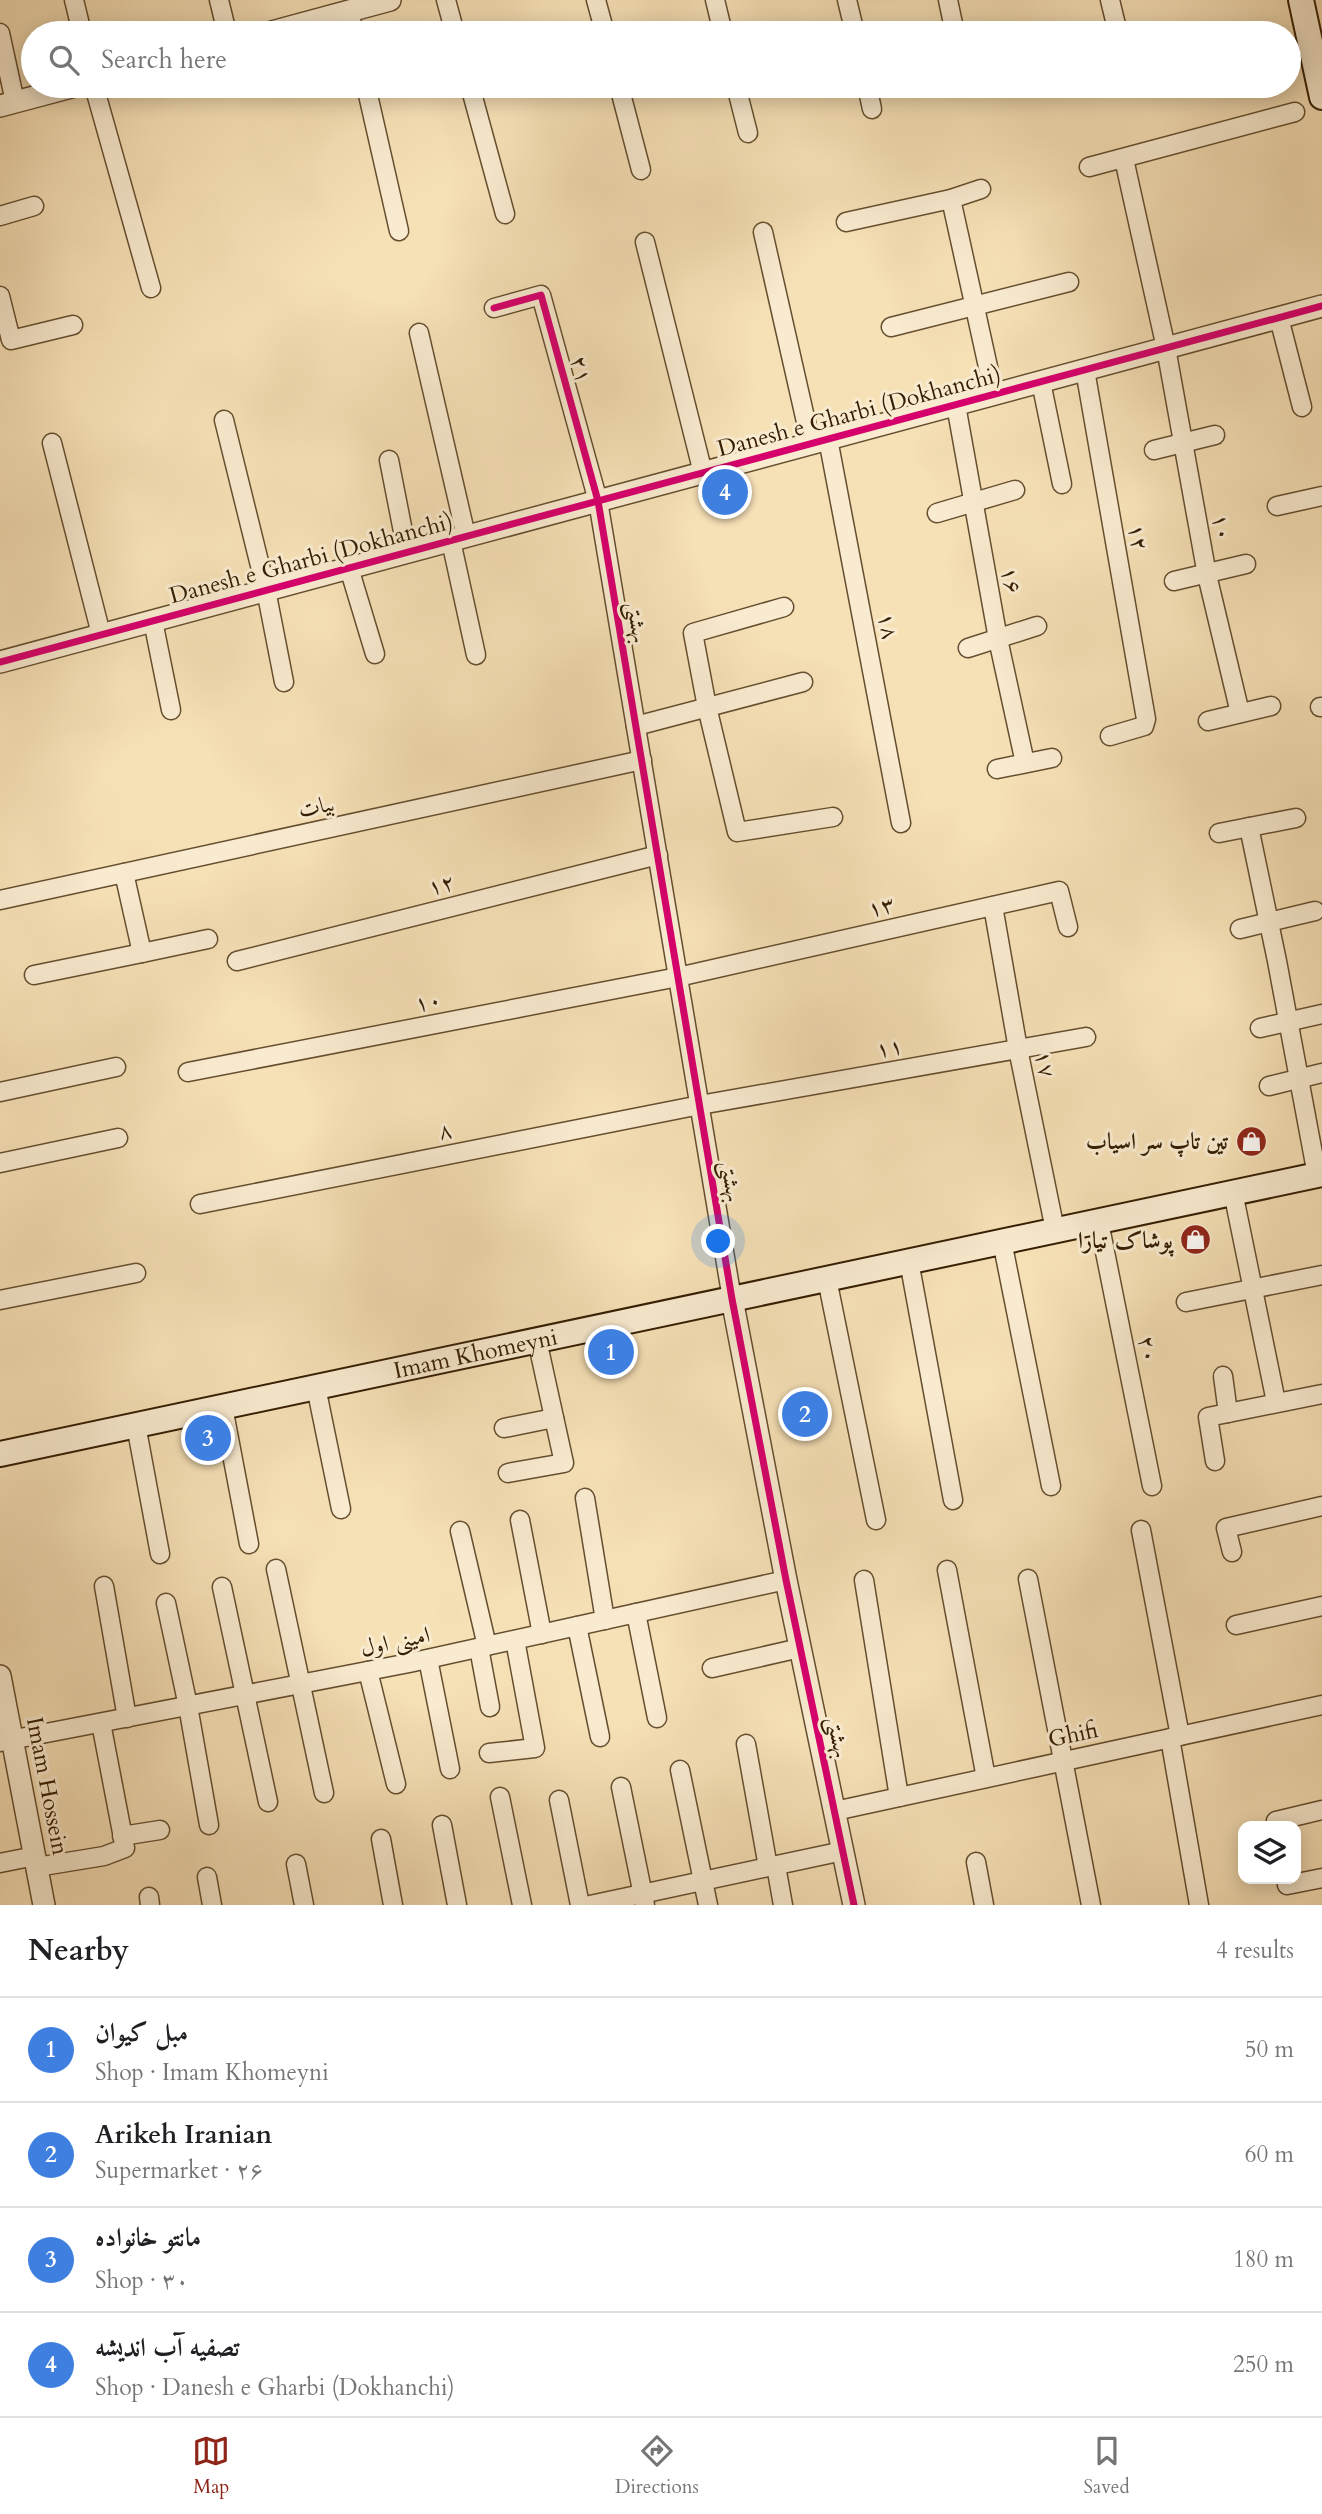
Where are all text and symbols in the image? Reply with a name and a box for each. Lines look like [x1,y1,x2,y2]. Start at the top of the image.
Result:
search box [21,21,1301,98]
icon: search [45,41,83,79]
text: Search here [101,42,227,77]
street label: ۲۱ [563,352,600,386]
street label: Danesh e Gharbi (Dokhanchi) [714,359,1004,464]
pin: 4 [702,466,748,518]
street label: Danesh e Gharbi (Dokhanchi) [166,506,456,611]
street label: ۱۰ [1205,511,1240,543]
street label: ۱۲ [1121,521,1156,553]
street label: ۱۶ [994,564,1029,596]
street label: بهشتی [619,599,656,645]
street label: ۱۸ [871,610,906,642]
street label: بیات [295,788,337,825]
street label: ۱۲ [424,866,458,903]
street label: ۱۳ [865,888,898,925]
street label: ۱۰ [412,984,444,1019]
street label: ۱۱ [873,1030,905,1065]
street label: ۱۷ [1028,1048,1063,1080]
street label: ۸ [436,1114,455,1147]
shop icon: تین تاپ سر اسیاب [1234,1124,1268,1158]
place label: تین تاپ سر اسیاب [1086,1126,1229,1158]
street label: بهشتی [713,1158,750,1204]
shop icon: پوشاک تیارا [1179,1223,1213,1257]
your location [701,1224,735,1258]
place label: پوشاک تیارا [1078,1225,1175,1257]
street label: Imam Khomeyni [391,1321,560,1386]
pin: 1 [588,1326,634,1378]
street label: ۲۰ [1131,1333,1166,1365]
pin: 2 [782,1388,828,1440]
pin: 3 [185,1412,231,1464]
street label: امینی اول [357,1619,433,1664]
street label: بهشتی [819,1713,858,1761]
street label: Imam Hossein [19,1714,76,1858]
street label: Ghifi [1045,1714,1101,1755]
map controls [1238,1821,1301,1884]
button: layers [1238,1821,1301,1884]
text: Nearby [28,1930,129,1971]
text: 4 results [1216,1935,1294,1966]
text: مبل کیوان [95,2015,188,2050]
text: 1 [45,2034,57,2065]
text: 50 m [1245,2034,1294,2065]
text: Shop · Imam Khomeyni [95,2057,329,2088]
text: Arikeh Iranian [95,2117,272,2152]
text: 2 [45,2139,57,2170]
text: 60 m [1245,2139,1294,2170]
text: Supermarket · ۲۶ [95,2155,263,2186]
text: مانتو خانواده [95,2220,201,2255]
text: 3 [45,2244,57,2275]
text: 180 m [1233,2244,1294,2275]
text: Shop · ۳۰ [95,2265,189,2296]
text: تصفیه آب اندیشه [95,2330,239,2365]
text: 4 [45,2349,57,2380]
text: 250 m [1233,2349,1294,2380]
text: Shop · Danesh e Gharbi (Dokhanchi) [95,2372,455,2403]
tab: Map [192,2432,230,2500]
tab: Directions [615,2432,699,2500]
tab: Saved [1084,2432,1130,2500]

